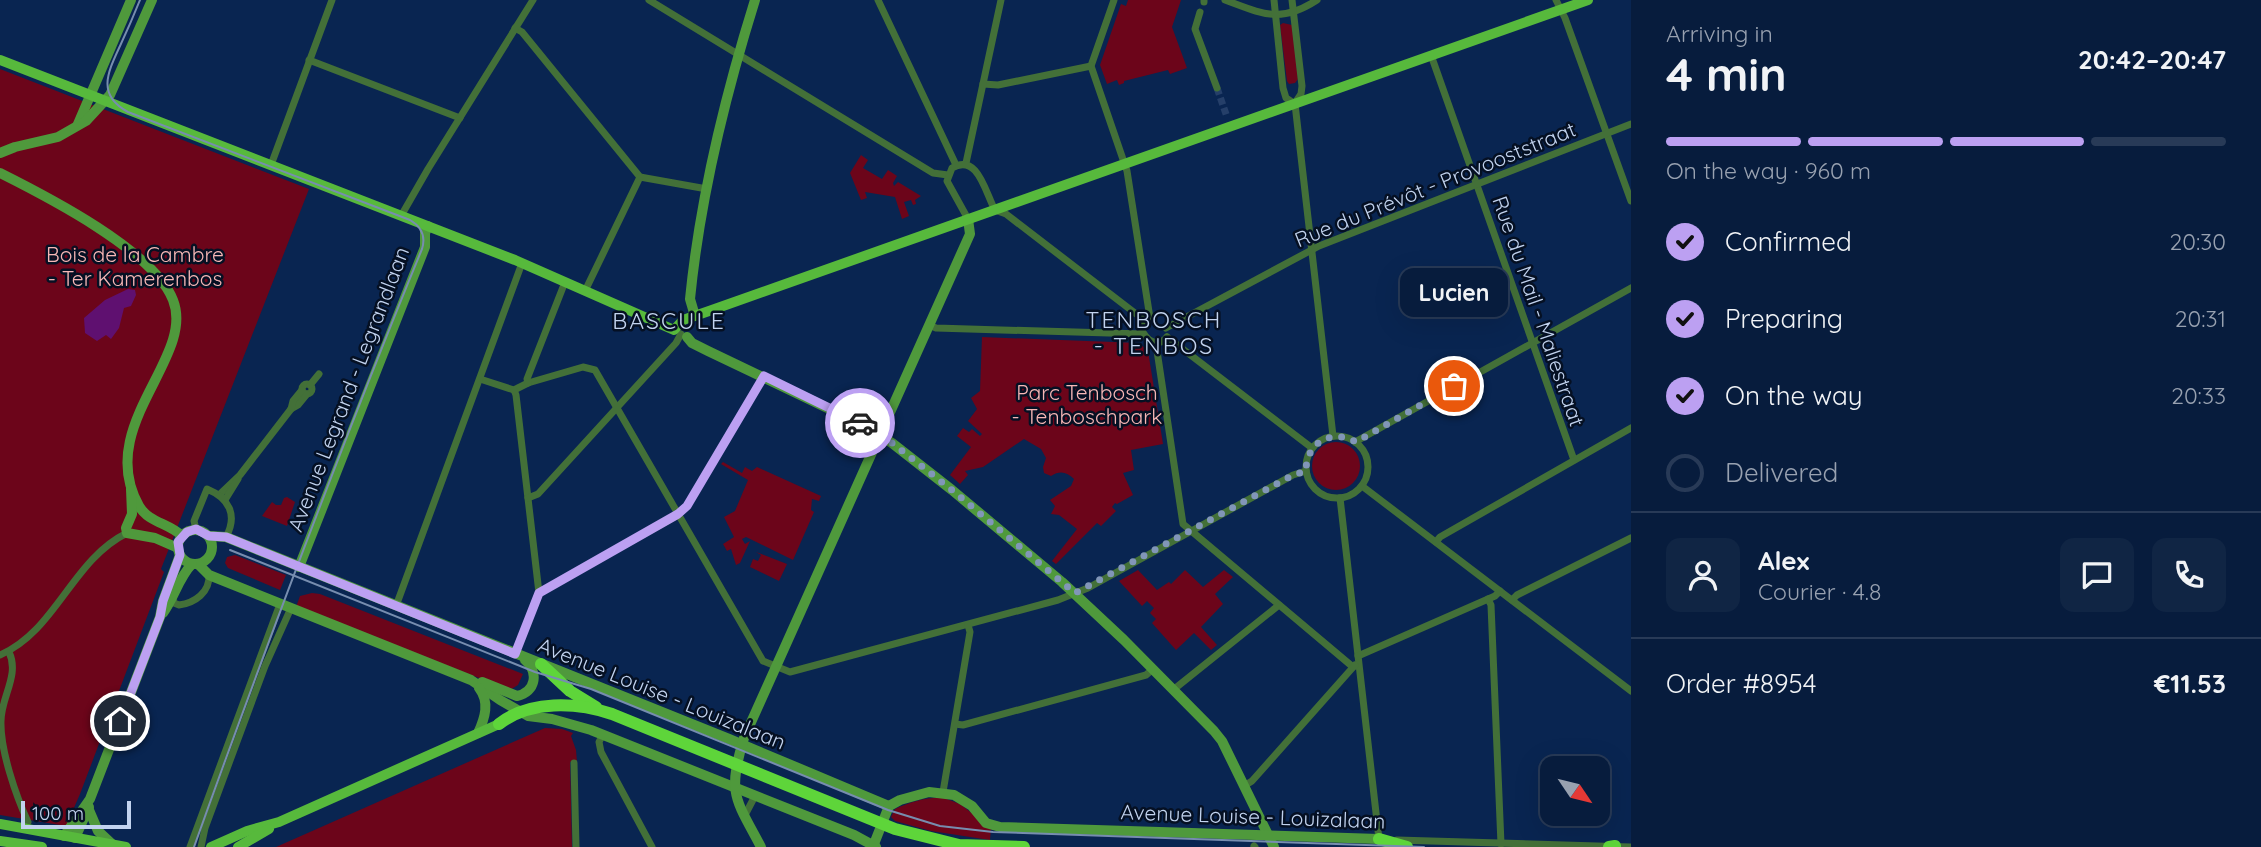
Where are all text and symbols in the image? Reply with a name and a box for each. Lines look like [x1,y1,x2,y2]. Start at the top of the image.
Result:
text: Arriving in [1666,19,1773,48]
text: 20:42–20:47 [2078,43,2226,76]
text: 4 min [1666,45,1787,103]
street label: Rue du Prévôt - Provooststraat [1291,116,1579,252]
text: On the way · 960 m [1666,156,1871,185]
street label: Rue du Mail - Maliestraat [1487,192,1591,430]
icon: check [1666,223,1704,261]
text: Confirmed [1725,225,1852,258]
text: 20:30 [2170,227,2226,256]
park label: Bois de la Cambre - Ter Kamerenbos [46,241,224,291]
street label: Avenue Legrand - Legrandlaan [282,243,414,535]
callout: Lucien [1400,267,1508,316]
text: Lucien [1418,278,1490,307]
icon: check [1666,300,1704,338]
text: Preparing [1725,302,1843,335]
text: 20:31 [2175,304,2226,333]
district label: TENBOSCH - TENBOS [1086,305,1222,360]
district label: BASCULE [612,306,726,335]
pin [1424,356,1484,416]
icon: bag [1435,367,1473,405]
icon: check [1666,377,1704,415]
park label: Parc Tenbosch - Tenboschpark [1012,379,1162,429]
text: On the way [1725,379,1863,412]
text: 20:33 [2171,381,2226,410]
courier [825,388,895,458]
icon: car [841,404,879,442]
text: Delivered [1725,456,1838,489]
button: person [1666,538,1740,612]
button: chat [2060,538,2134,612]
button: phone [2152,538,2226,612]
text: Alex [1758,544,1809,577]
text: Courier · 4.8 [1758,577,1881,606]
street label: Avenue Louise - Louizalaan [534,631,790,755]
text: Order #8954 [1666,667,1816,700]
text: €11.53 [2154,667,2226,700]
pin [90,691,150,751]
icon: home [101,702,139,740]
north arrow [1540,756,1610,826]
map controls [1540,756,1610,826]
scale bar [21,798,131,830]
street label: Avenue Louise - Louizalaan [1120,798,1386,834]
text: 100 m [32,801,84,825]

